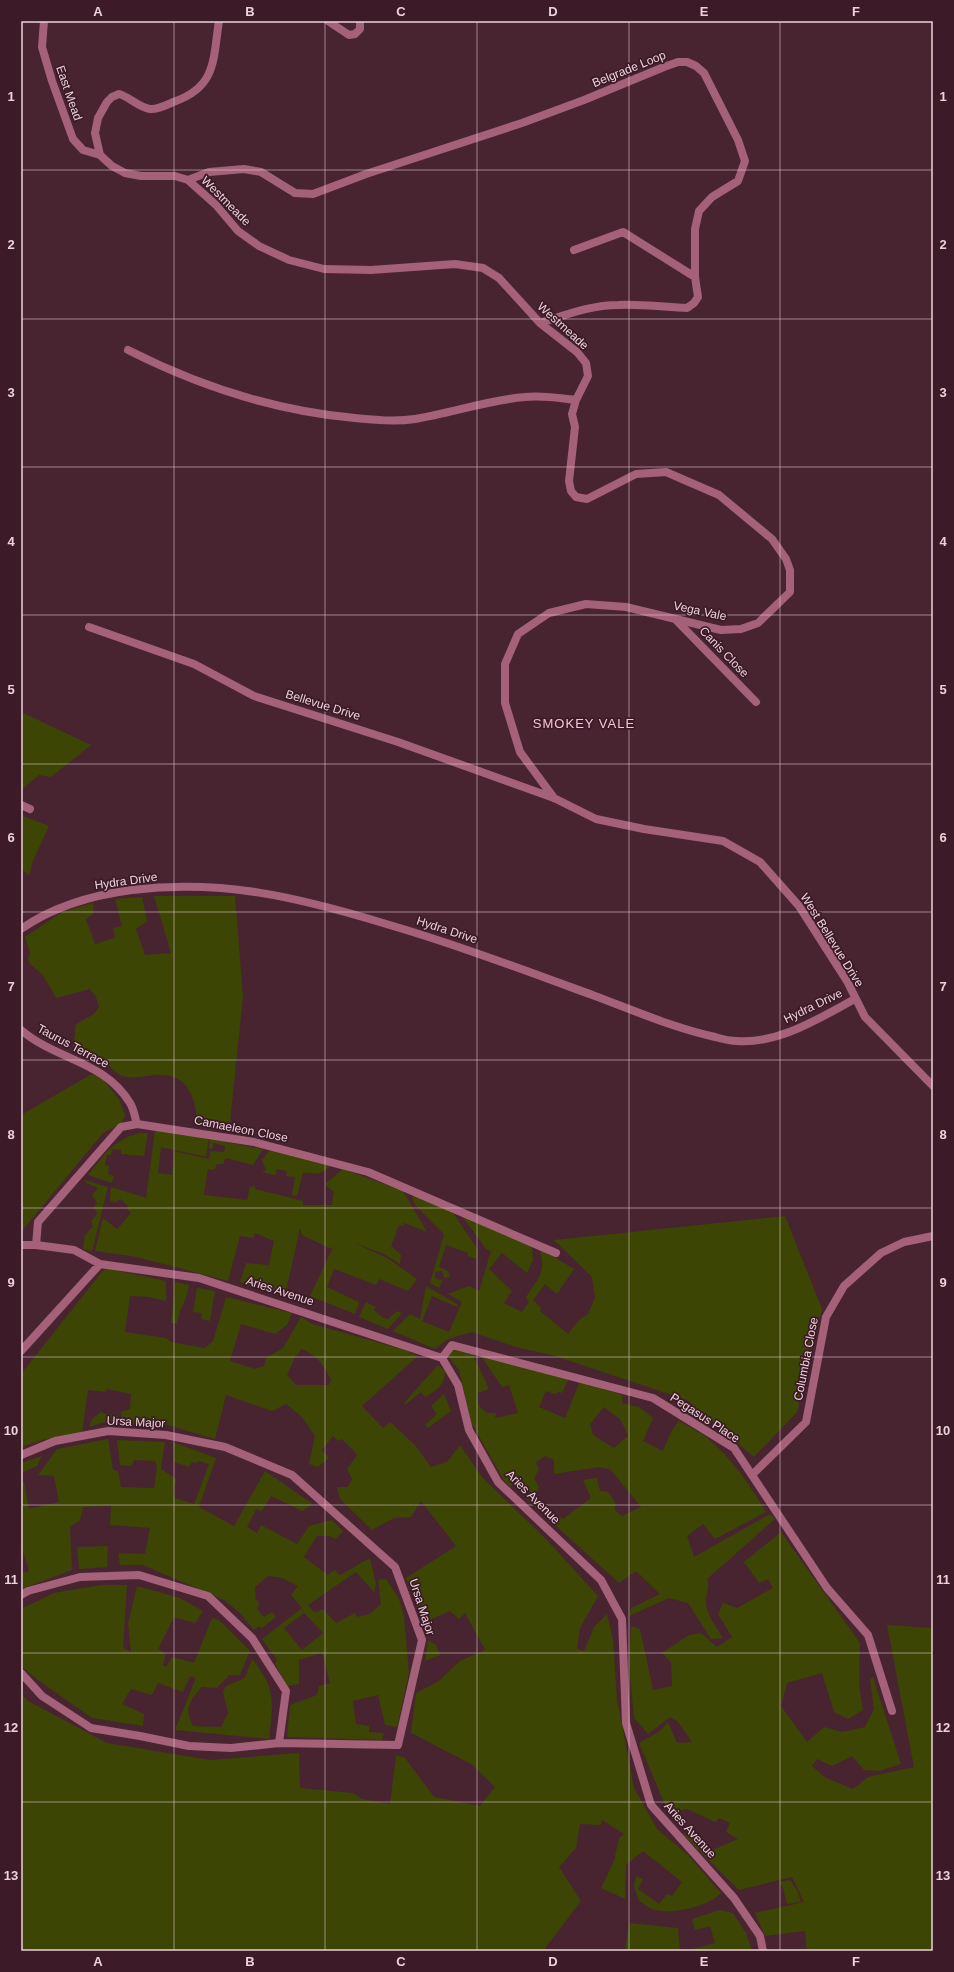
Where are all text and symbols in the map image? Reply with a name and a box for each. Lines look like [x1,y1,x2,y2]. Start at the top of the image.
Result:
text: A [93,4,103,19]
text: B [245,4,255,19]
text: C [396,4,406,19]
text: D [548,4,558,19]
text: E [700,4,709,19]
text: F [852,4,860,19]
street label: Belgrade Loop [590,48,668,90]
street label: East Mead [53,64,85,122]
text: 1 [7,89,15,104]
text: 1 [939,89,947,104]
street label: Westmeade [198,173,254,229]
text: 2 [7,237,15,252]
text: 2 [939,237,947,252]
street label: Westmeade [535,299,592,353]
text: 3 [7,385,15,400]
text: 3 [939,385,947,400]
text: 4 [7,534,15,549]
text: 4 [939,534,947,549]
street label: Vega Vale [672,599,728,624]
street label: Canis Close [696,624,752,680]
text: 5 [7,682,15,697]
text: 5 [939,682,947,697]
street label: Bellevue Drive [284,687,362,723]
district label: SMOKEY VALE [533,716,635,731]
text: 6 [7,830,15,845]
text: 6 [939,830,947,845]
street label: Hydra Drive [94,870,159,892]
street label: West Bellevue Drive [797,891,867,990]
street label: Hydra Drive [415,914,480,947]
text: 7 [7,979,15,994]
text: 7 [939,979,947,994]
street label: Hydra Drive [781,986,845,1026]
street label: Taurus Terrace [35,1021,112,1071]
street label: Camaeleon Close [193,1113,289,1145]
text: 8 [7,1127,15,1142]
text: 8 [939,1127,947,1142]
street label: Aries Avenue [244,1273,316,1309]
text: 9 [7,1275,15,1290]
text: 9 [939,1275,947,1290]
street label: Columbia Close [791,1316,821,1402]
street label: Pegasus Place [668,1390,743,1446]
street label: Ursa Major [106,1413,166,1431]
text: 10 [4,1423,18,1438]
text: 10 [936,1423,950,1438]
street label: Aries Avenue [503,1467,563,1527]
text: 11 [4,1572,18,1587]
text: 11 [936,1572,950,1587]
street label: Ursa Major [406,1577,438,1637]
text: 12 [4,1720,18,1735]
text: 12 [936,1720,950,1735]
street label: Aries Avenue [661,1799,719,1861]
text: 13 [4,1868,18,1883]
text: 13 [936,1868,950,1883]
text: A [93,1954,103,1969]
text: B [245,1954,255,1969]
text: C [396,1954,406,1969]
text: D [548,1954,558,1969]
text: E [700,1954,709,1969]
text: F [852,1954,860,1969]

